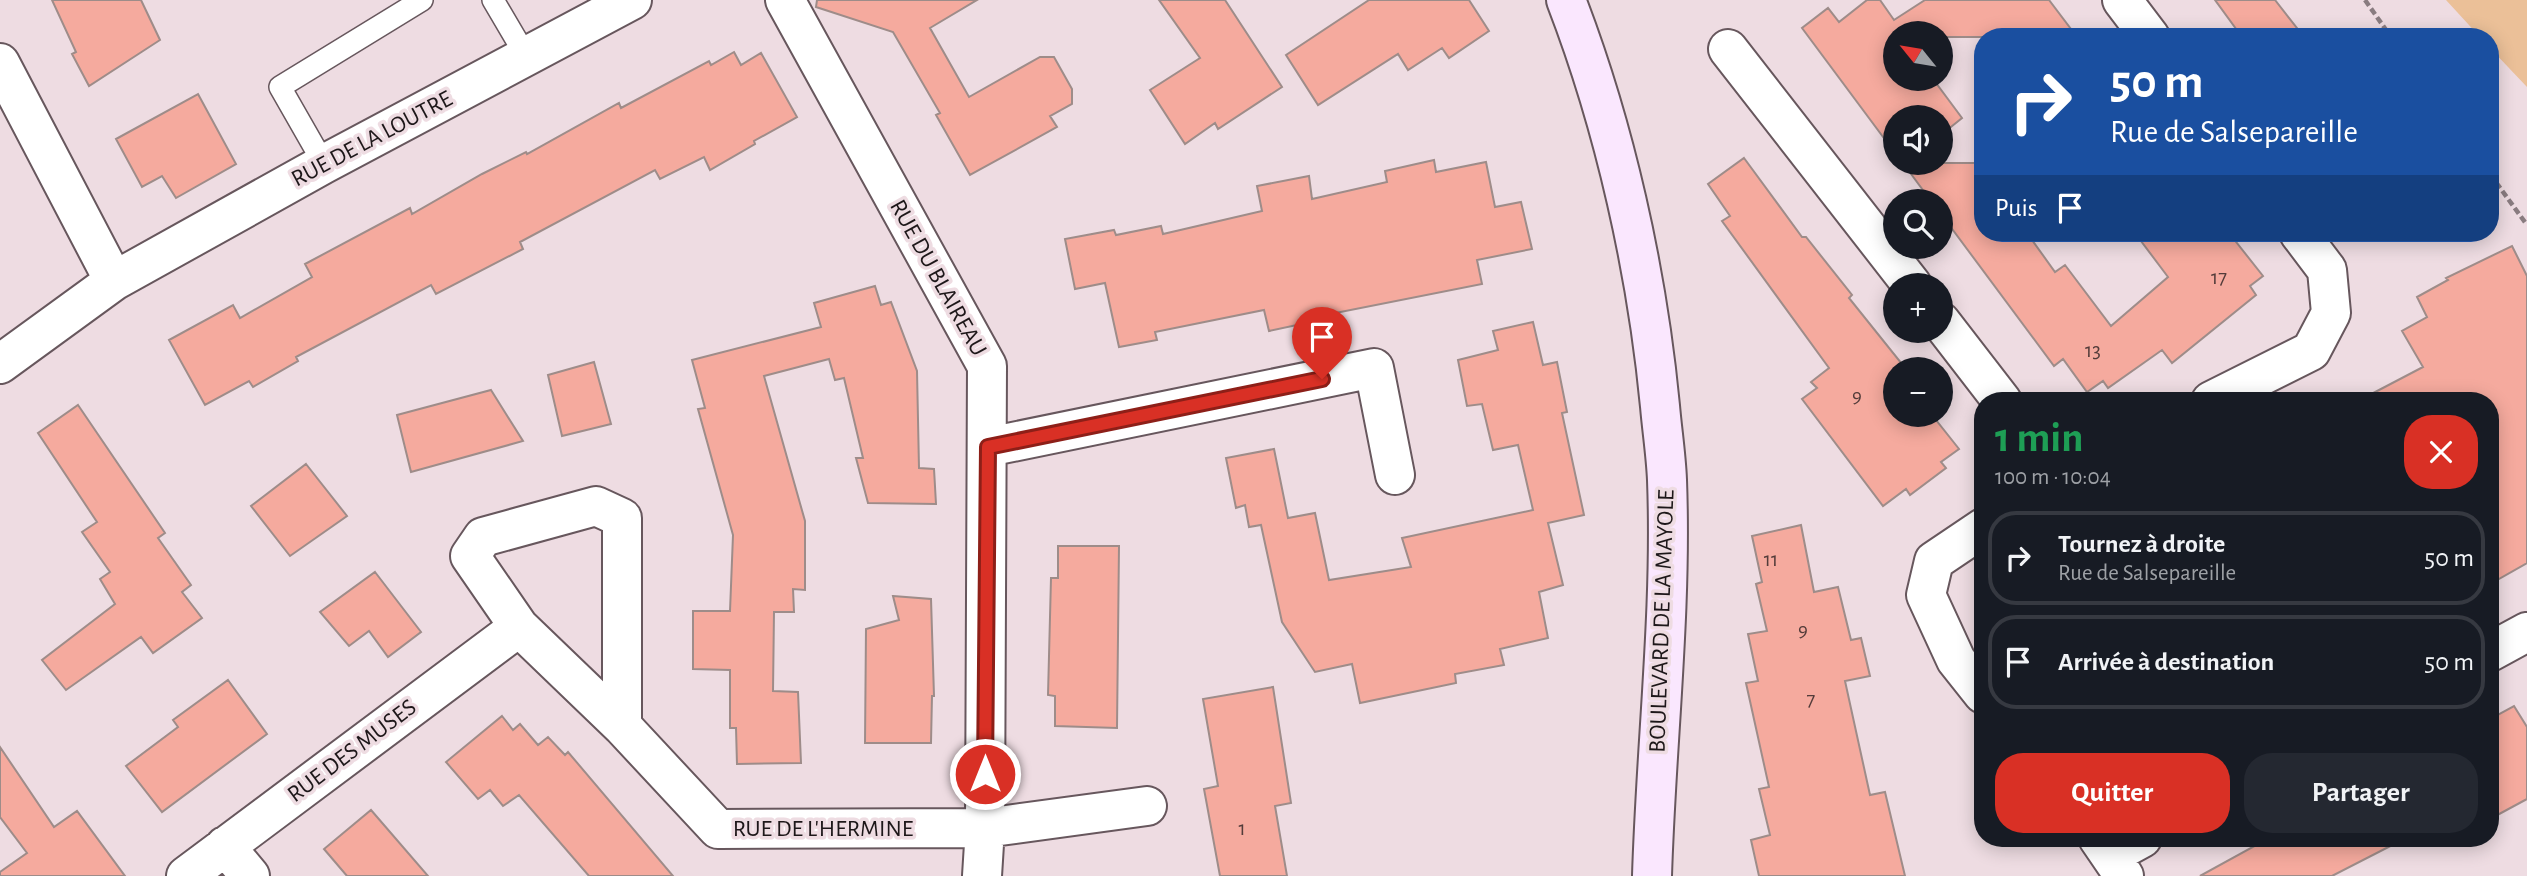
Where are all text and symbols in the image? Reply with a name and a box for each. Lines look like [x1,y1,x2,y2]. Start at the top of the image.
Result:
north arrow [1883,21,1953,91]
map controls [1883,21,1953,427]
icon: right [1995,56,2086,147]
text: 50 m [2110,58,2204,107]
street label: RUE DE LA LOUTRE [288,86,457,191]
button: sound [1883,105,1953,175]
text: Rue de Salsepareille [2110,116,2358,148]
button: search [1883,189,1953,259]
icon: arrive [2051,189,2089,227]
text: Puis [1995,195,2037,221]
street label: RUE DU BLAIREAU [885,196,991,360]
house number: 17 [2211,267,2227,288]
button: + [1883,273,1953,343]
pin [1292,307,1352,379]
icon: arrive [1303,318,1341,356]
house number: 13 [2085,340,2101,361]
button: − [1883,357,1953,427]
house number: 9 [1852,385,1862,406]
button: close [2404,415,2478,489]
text: 1 min [1995,417,2084,459]
text: 100 m · 10:04 [1995,466,2111,489]
street label: BOULEVARD DE LA MAYOLE [1645,488,1679,753]
text: Tournez à droite [2058,531,2225,557]
icon: right [1999,539,2037,577]
text: 50 m [2424,545,2474,571]
house number: 11 [1764,549,1778,570]
text: Rue de Salsepareille [2058,562,2236,585]
house number: 9 [1798,619,1808,640]
icon: arrive [1999,643,2037,681]
text: Arrivée à destination [2058,649,2274,675]
text: 50 m [2424,649,2474,675]
house number: 7 [1807,689,1816,710]
street label: RUE DES MUSES [283,695,421,807]
position arrow [948,737,1022,811]
button: Quitter [1995,753,2230,833]
button: Partager [2244,753,2478,833]
street label: RUE DE L'HERMINE [733,817,914,841]
house number: 1 [1238,818,1246,839]

